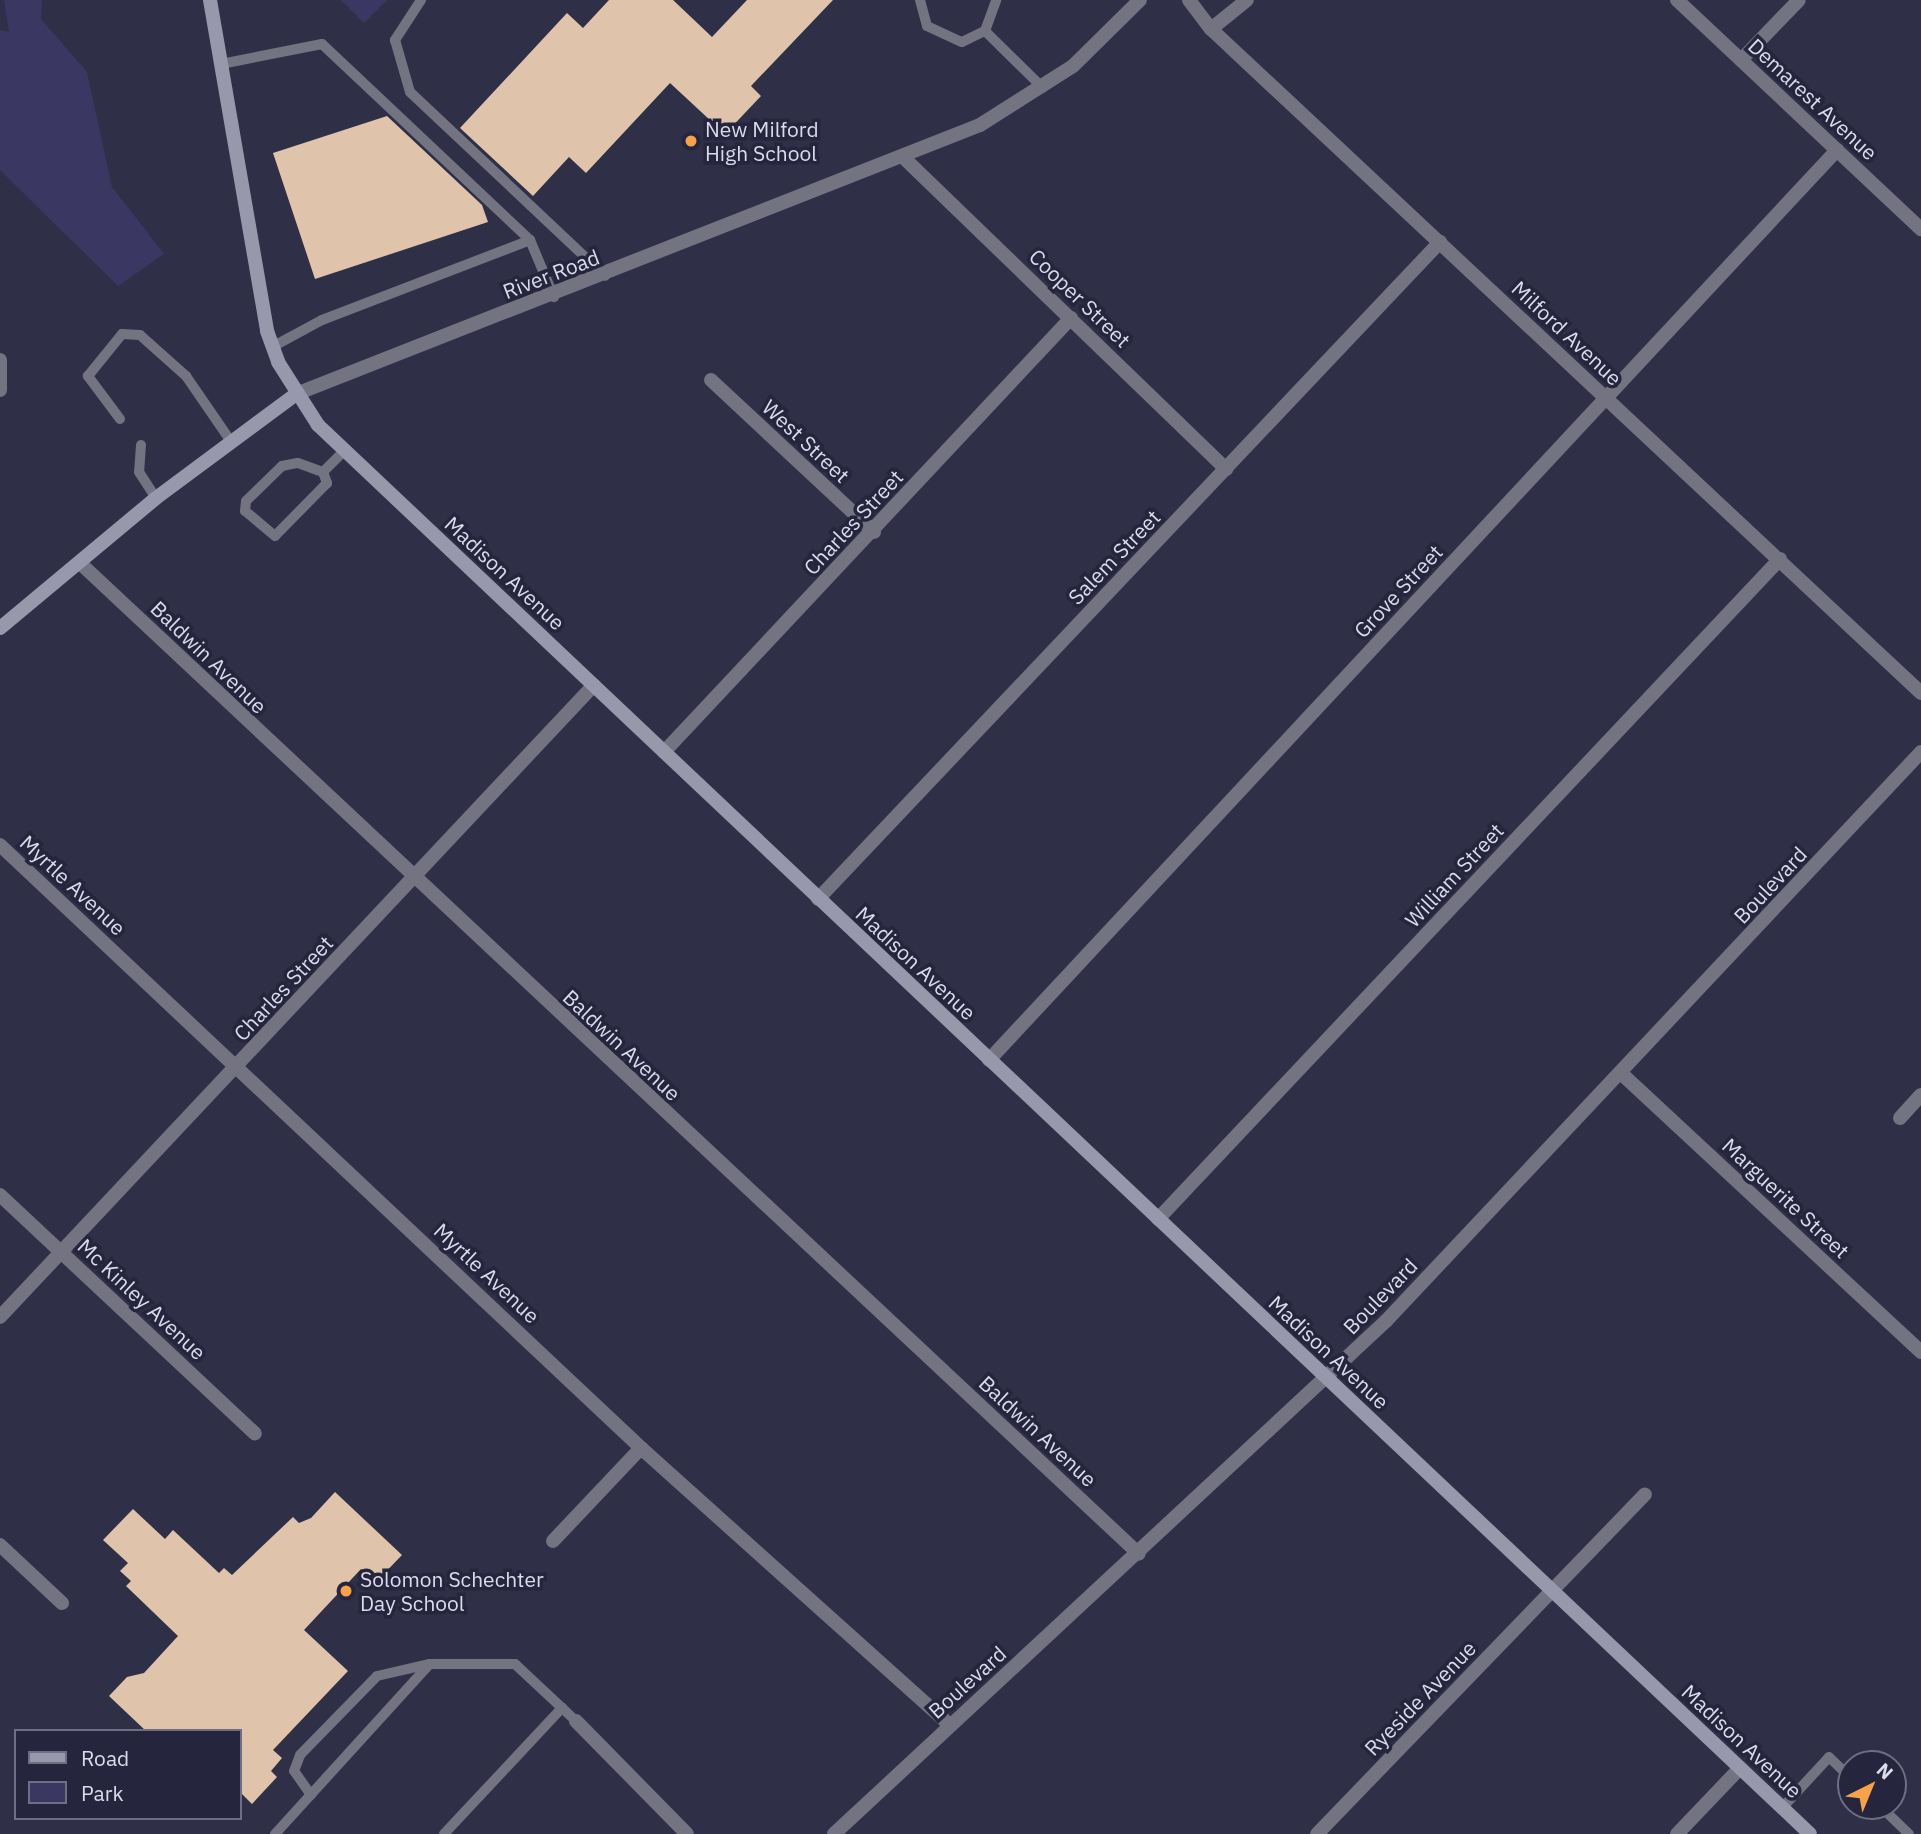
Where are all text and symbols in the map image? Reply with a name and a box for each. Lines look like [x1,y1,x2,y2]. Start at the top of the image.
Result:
street label: Demarest Avenue [1743,33,1883,165]
place label: New Milford High School [705,116,819,166]
marker: New Milford High School [683,133,699,149]
street label: River Road [499,244,603,304]
street label: Cooper Street [1024,244,1136,352]
street label: Milford Avenue [1507,276,1627,390]
street label: West Street [757,394,855,488]
street label: Charles Street [798,464,908,580]
street label: Salem Street [1063,505,1165,609]
street label: Madison Avenue [440,511,570,635]
street label: Grove Street [1349,539,1447,643]
street label: Baldwin Avenue [146,595,272,719]
street label: William Street [1400,818,1508,932]
street label: Myrtle Avenue [15,830,131,940]
street label: Boulevard [1728,841,1812,929]
street label: Madison Avenue [851,901,981,1025]
street label: Charles Street [228,930,338,1046]
street label: Baldwin Avenue [558,984,686,1106]
street label: Marguerite Street [1717,1133,1855,1263]
street label: Myrtle Avenue [429,1218,545,1328]
street label: Mc Kinley Avenue [73,1233,211,1365]
street label: Boulevard [1338,1253,1422,1339]
street label: Madison Avenue [1264,1290,1394,1414]
street label: Baldwin Avenue [974,1370,1102,1492]
place label: Solomon Schechter Day School [360,1566,544,1616]
marker: Solomon Schechter Day School [338,1583,354,1599]
street label: Ryeside Avenue [1359,1635,1481,1761]
street label: Boulevard [923,1641,1011,1723]
street label: Madison Avenue [1677,1679,1807,1803]
legend [14,1729,242,1820]
text: Road [81,1744,129,1772]
north arrow [1837,1750,1907,1820]
text: N [1872,1758,1898,1785]
text: Park [81,1779,124,1807]

